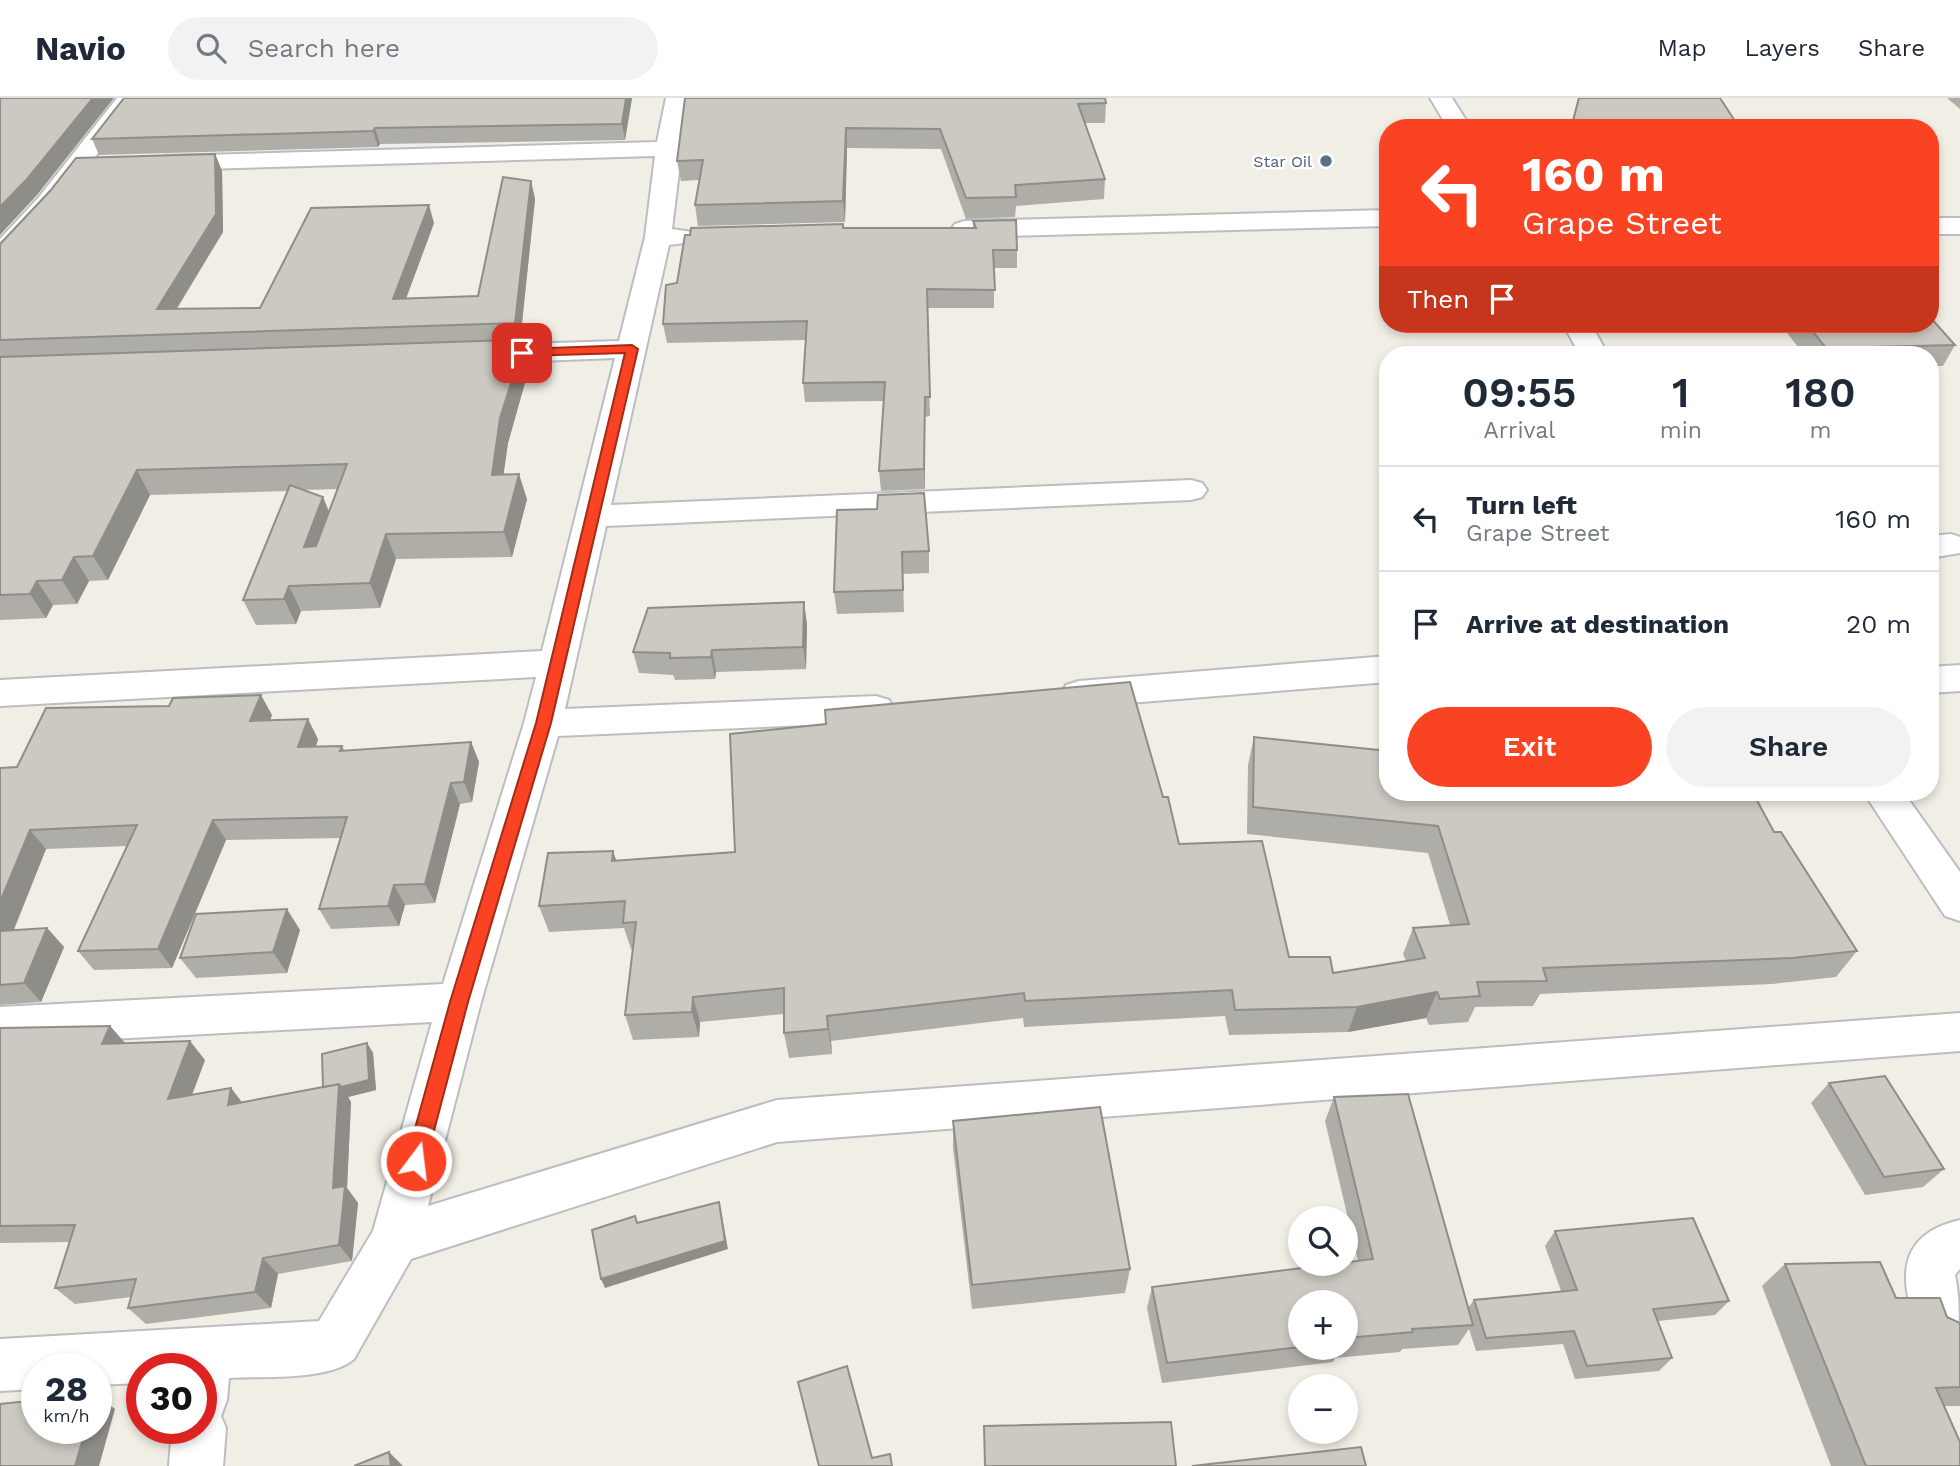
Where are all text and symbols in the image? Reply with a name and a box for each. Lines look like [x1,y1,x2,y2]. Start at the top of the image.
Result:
search box [168,17,658,80]
text: Navio [35,29,126,68]
icon: search [192,29,230,67]
text: Search here [248,33,400,63]
text: Map [1658,34,1706,62]
text: Layers [1744,34,1820,62]
text: Share [1858,34,1925,62]
text: 160 m [1522,145,1665,203]
icon: left [1407,147,1498,238]
place label: Star Oil [1253,152,1312,171]
marker: Star Oil [1318,153,1334,169]
text: Grape Street [1522,204,1722,242]
icon: arrive [1483,280,1521,318]
text: Then [1407,284,1469,314]
pin [492,323,552,383]
icon: arrive [503,334,541,372]
text: 09:55 [1462,368,1576,417]
text: 1 [1672,368,1690,417]
text: 180 [1785,368,1856,417]
text: Arrival [1483,417,1555,444]
text: min [1660,417,1702,444]
text: m [1810,417,1831,444]
text: Turn left [1466,490,1577,520]
icon: left [1407,500,1445,538]
text: 160 m [1835,504,1911,534]
text: Grape Street [1466,520,1610,547]
icon: arrive [1407,605,1445,643]
text: Arrive at destination [1466,609,1729,639]
text: 20 m [1846,609,1911,639]
button: Exit [1407,707,1652,787]
button: Share [1666,707,1911,787]
position arrow [379,1124,453,1198]
map controls [1288,1206,1358,1444]
button: search [1288,1206,1358,1276]
button: + [1288,1290,1358,1360]
speed limit sign: 30 [126,1353,217,1444]
text: 28 [45,1368,88,1410]
button: − [1288,1374,1358,1444]
text: km/h [43,1405,90,1426]

